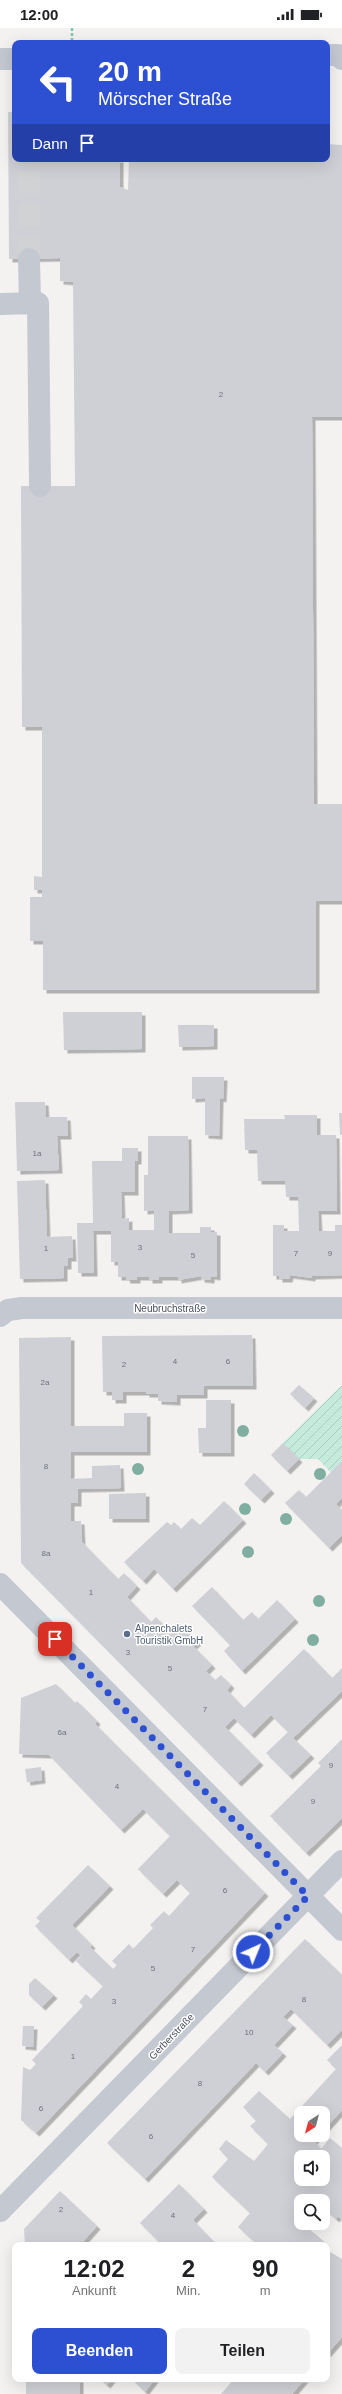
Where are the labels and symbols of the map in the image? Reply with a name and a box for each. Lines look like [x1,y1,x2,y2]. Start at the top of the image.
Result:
house number: 2 [219,390,224,399]
house number: 1a [33,1149,42,1158]
house number: 3 [138,1243,143,1252]
house number: 1 [44,1244,49,1253]
house number: 7 [294,1249,299,1258]
house number: 9 [328,1249,333,1258]
house number: 5 [191,1251,196,1260]
street label: Neubruchstraße [134,1303,206,1314]
house number: 4 [173,1357,178,1366]
house number: 6 [226,1357,231,1366]
house number: 2 [122,1360,127,1369]
house number: 2a [41,1378,50,1387]
house number: 8 [44,1462,49,1471]
house number: 8a [42,1549,51,1558]
house number: 1 [89,1588,94,1597]
pin [38,1622,72,1656]
place label: Alpenchalets Touristik GmbH [135,1623,203,1646]
marker: Alpenchalets Touristik GmbH [122,1629,132,1639]
house number: 3 [126,1648,131,1657]
house number: 5 [168,1664,173,1673]
house number: 7 [203,1705,208,1714]
house number: 6a [58,1728,67,1737]
house number: 9 [329,1761,334,1770]
house number: 4 [115,1782,120,1791]
house number: 9 [311,1797,316,1806]
house number: 6 [223,1886,228,1895]
position arrow [232,1931,274,1973]
house number: 7 [191,1945,196,1954]
house number: 5 [151,1964,156,1973]
house number: 8 [302,1995,307,2004]
house number: 3 [112,1997,117,2006]
street label: Gerberstraße [147,2011,196,2062]
house number: 10 [245,2028,254,2037]
house number: 1 [71,2052,76,2061]
house number: 8 [198,2079,203,2088]
house number: 6 [39,2104,44,2113]
north arrow [294,2106,330,2142]
house number: 6 [149,2132,154,2141]
house number: 2 [59,2205,64,2214]
house number: 4 [171,2211,176,2220]

